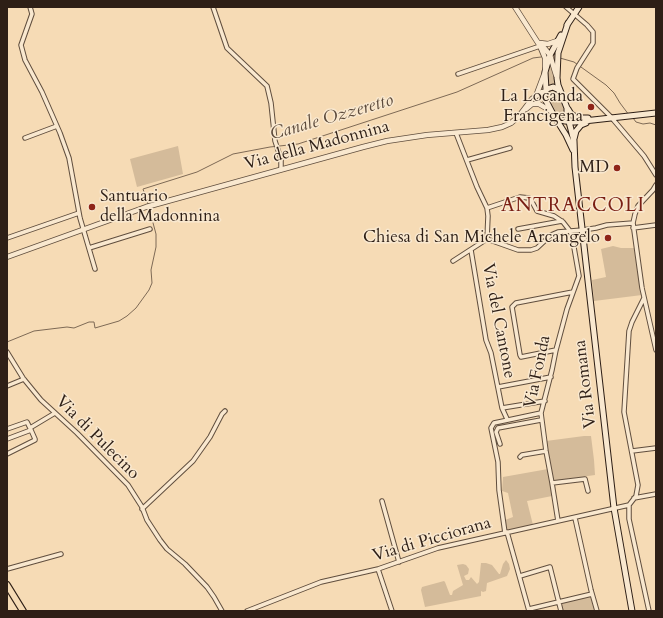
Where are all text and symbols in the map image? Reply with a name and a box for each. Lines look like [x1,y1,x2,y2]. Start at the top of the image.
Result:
place label: La Locanda Francigena [500,87,583,127]
water label: Canale Ozzeretto [268,90,396,146]
marker: La Locanda Francigena [586,102,596,112]
street label: Via della Madonnina [242,117,392,175]
place label: MD [579,158,609,178]
marker: MD [612,163,622,173]
place label: Santuario della Madonnina [100,187,220,227]
district label: ANTRACCOLI [501,196,645,218]
marker: Santuario della Madonnina [87,202,97,212]
place label: Chiesa di San Michele Arcangelo [363,228,600,248]
marker: Chiesa di San Michele Arcangelo [603,233,613,243]
street label: Via del Cantone [477,262,519,380]
street label: Via Fonda [520,334,556,410]
street label: Via Romana [570,339,602,429]
street label: Via di Pulecino [51,392,143,484]
street label: Via di Picciorana [370,513,494,567]

